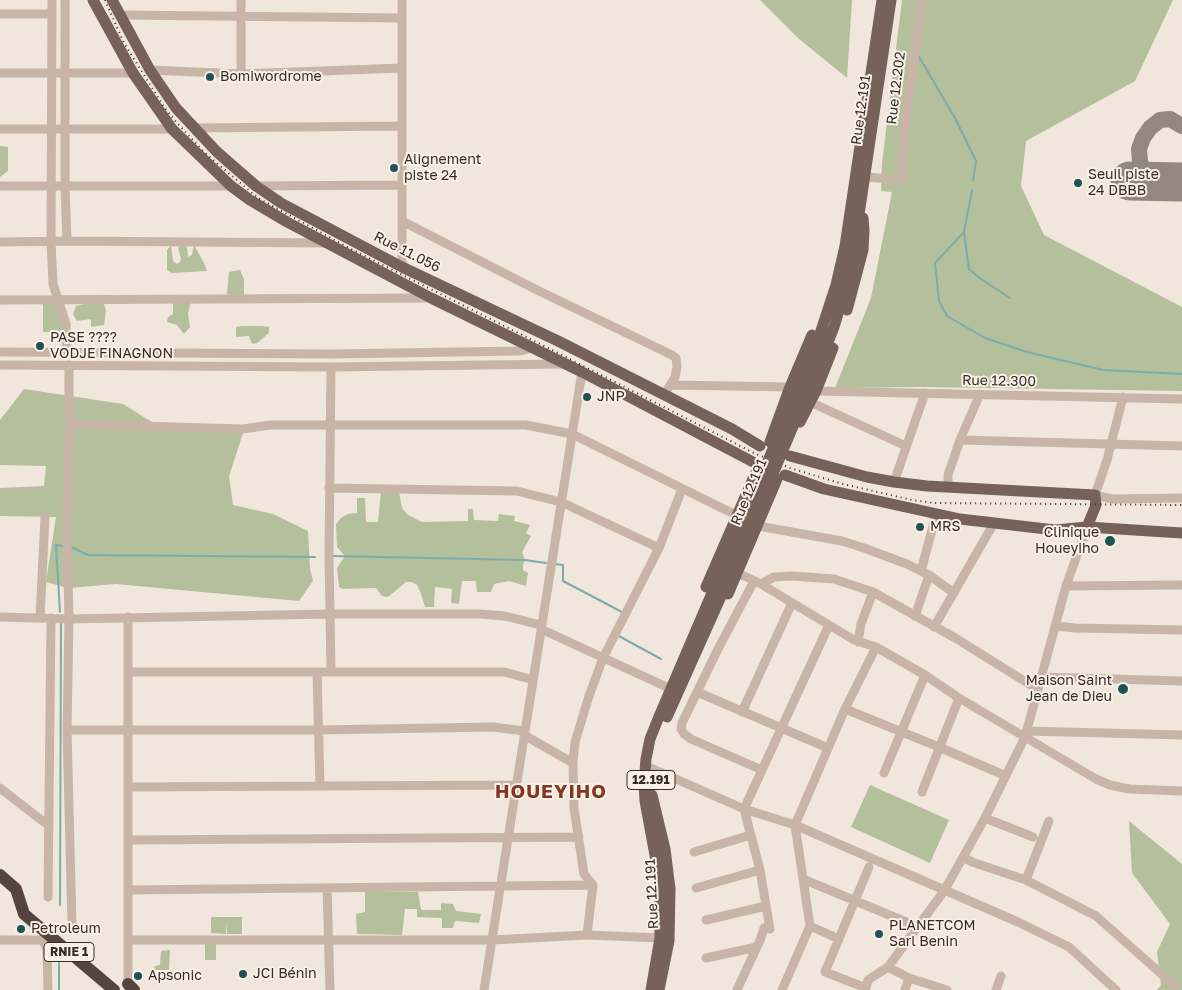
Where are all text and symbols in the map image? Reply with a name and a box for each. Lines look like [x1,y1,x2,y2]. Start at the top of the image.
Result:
street label: Rue 12.202 [883,51,909,125]
place label: Bomiwordrome [220,69,322,85]
marker: Bomiwordrome [204,71,216,83]
street label: Rue 12.191 [848,74,874,146]
place label: Alignement piste 24 [404,152,481,184]
marker: Alignement piste 24 [388,162,400,174]
place label: Seuil piste 24 DBBB [1088,167,1159,200]
marker: Seuil piste 24 DBBB [1072,177,1084,189]
street label: Rue 11.056 [371,228,443,276]
place label: PASE ???? VODJE FINAGNON [50,330,173,362]
marker: PASE ???? VODJE FINAGNON [34,340,46,352]
street label: Rue 12.300 [962,372,1036,390]
place label: JNP [597,389,625,405]
marker: JNP [581,391,593,403]
street label: Rue 12.191 [727,456,771,528]
place label: MRS [930,519,961,535]
marker: MRS [914,521,926,533]
place label: Clinique Houeyiho [1035,525,1099,558]
marker: Clinique Houeyiho [1103,534,1117,548]
place label: Maison Saint Jean de Dieu [1026,673,1112,706]
marker: Maison Saint Jean de Dieu [1116,682,1130,696]
road number: 12.191 [627,770,675,790]
district label: HOUEYIHO [494,781,608,803]
street label: Rue 12.191 [642,858,662,930]
place label: PLANETCOM Sarl Benin [889,918,976,950]
place label: Petroleum [31,921,101,937]
marker: Petroleum [15,923,27,935]
marker: PLANETCOM Sarl Benin [873,928,885,940]
road number: RNIE 1 [44,942,94,962]
place label: JCI Bénin [253,966,317,982]
place label: Apsonic [148,968,202,984]
marker: JCI Bénin [237,968,249,980]
marker: Apsonic [132,970,144,982]

